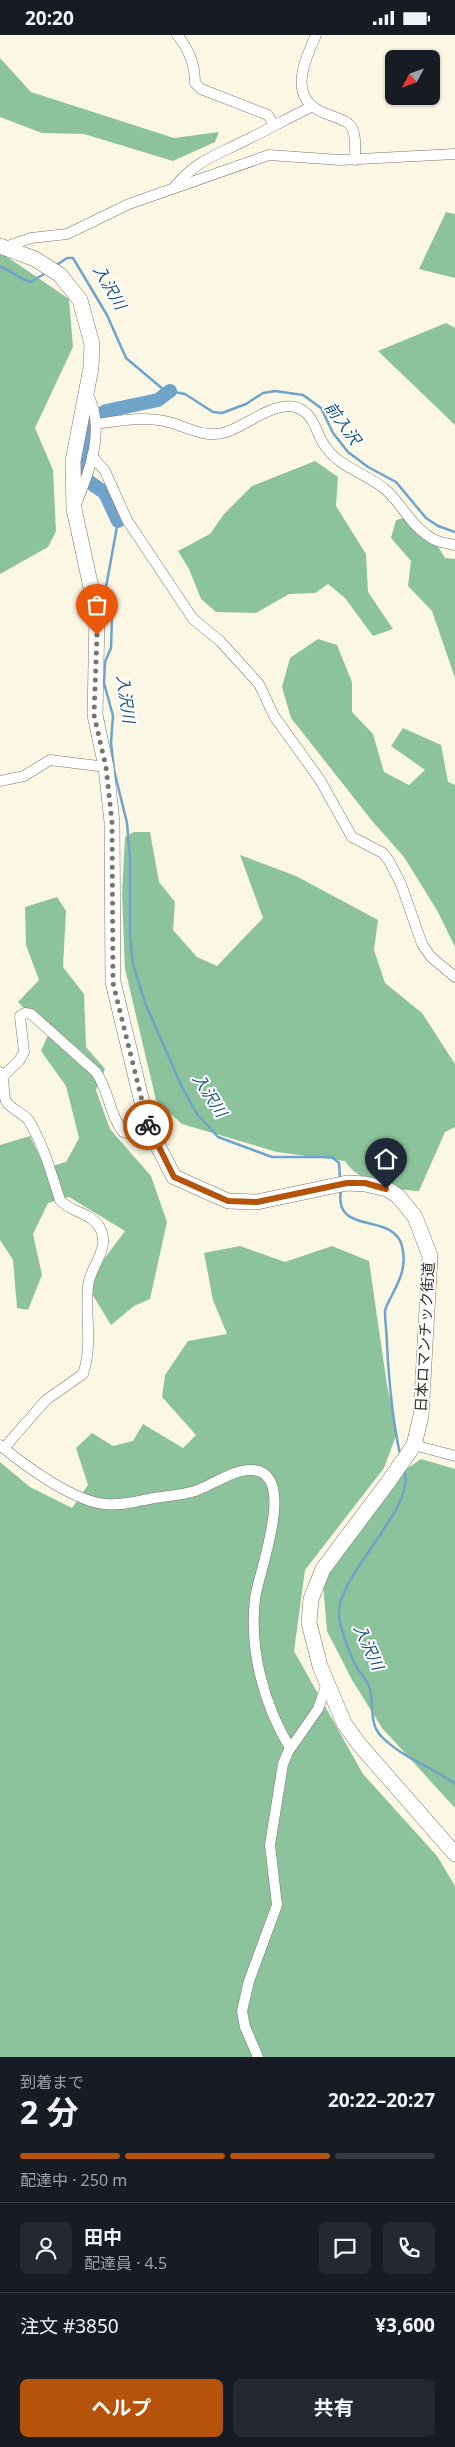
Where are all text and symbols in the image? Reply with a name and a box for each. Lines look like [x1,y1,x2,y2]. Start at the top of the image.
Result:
text: 20:20 [25,5,74,31]
north arrow [385,50,440,105]
map controls [385,50,440,105]
water label: 入沢川 [88,261,133,315]
water label: 前入沢 [320,397,367,450]
pin [76,584,118,635]
icon: bag [83,591,111,619]
water label: 入沢川 [112,674,141,726]
water label: 入沢川 [188,1069,233,1123]
courier [123,1100,173,1150]
icon: bike [134,1111,162,1139]
pin [365,1138,407,1189]
icon: home [372,1145,400,1173]
street label: 日本ロマンチック街道 [410,1262,438,1412]
water label: 入沢川 [349,1621,390,1675]
text: 到着まで [20,2071,84,2093]
text: 20:22–20:27 [328,2087,435,2113]
text: 2 分 [20,2090,79,2133]
text: 配達中 · 250 m [20,2169,127,2191]
button: person [20,2222,72,2274]
button: chat [319,2222,371,2274]
button: phone [383,2222,435,2274]
text: 田中 [84,2224,122,2250]
text: 配達員 · 4.5 [84,2252,167,2274]
text: ¥3,600 [375,2312,435,2338]
text: 注文 #3850 [20,2313,119,2339]
button: ヘルプ [20,2379,223,2437]
button: 共有 [233,2379,435,2437]

